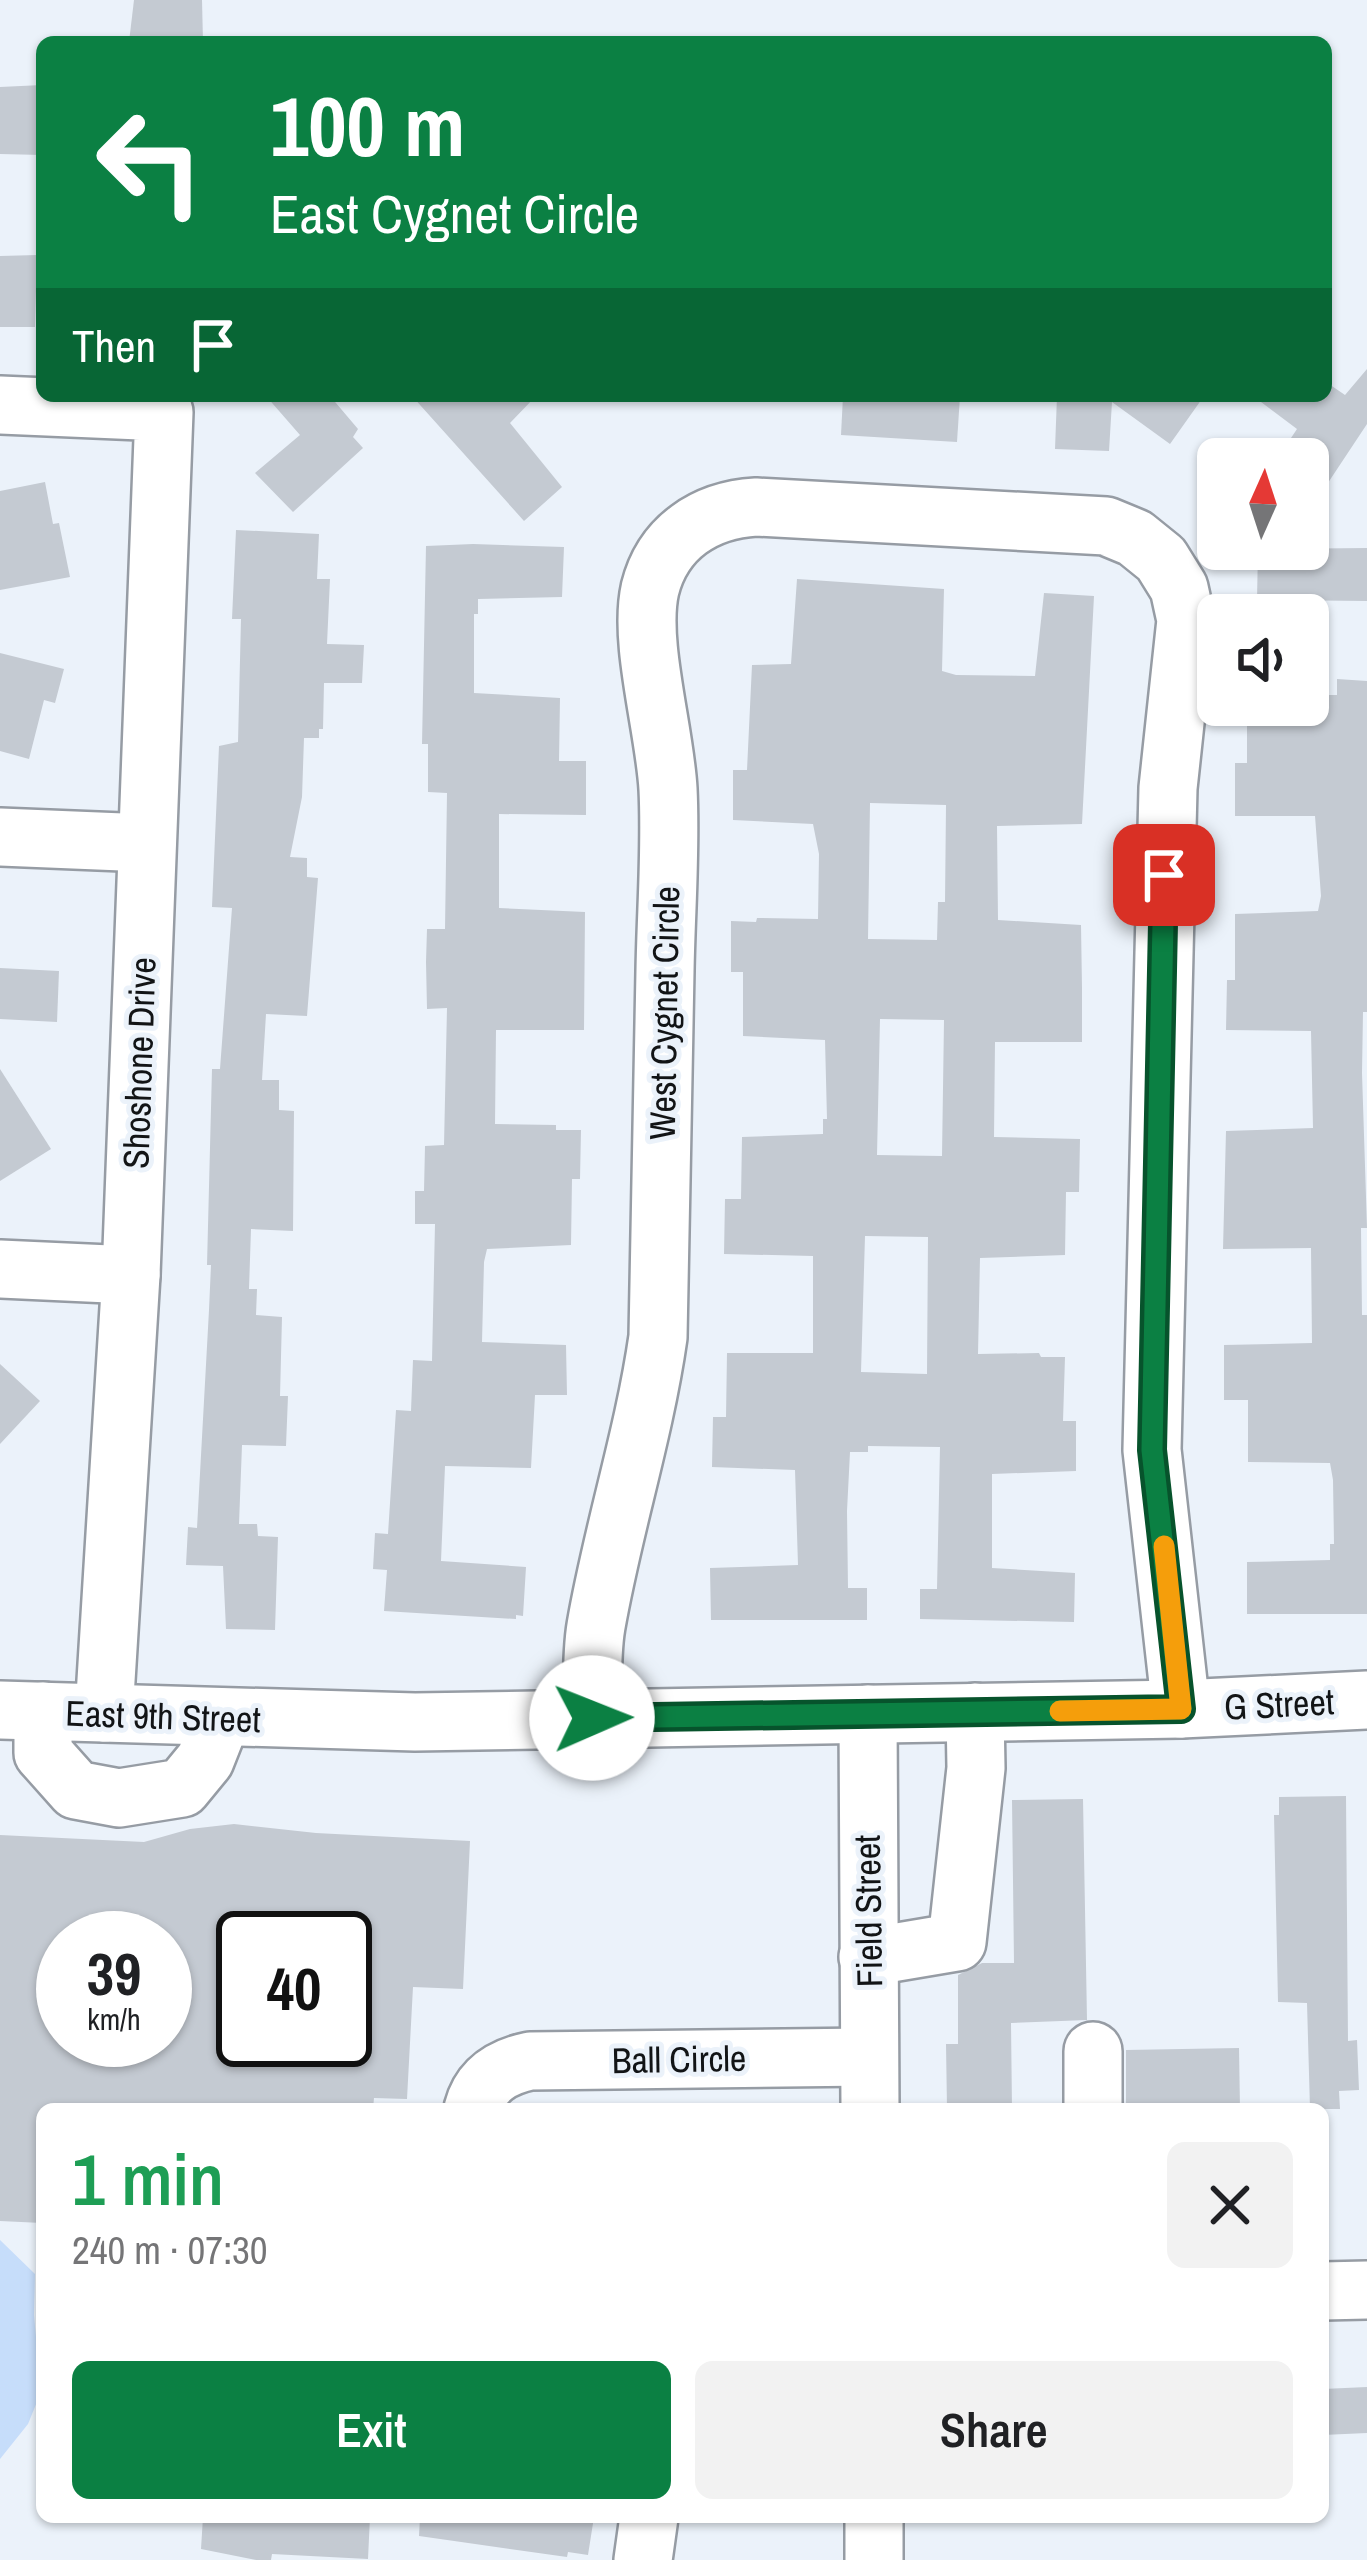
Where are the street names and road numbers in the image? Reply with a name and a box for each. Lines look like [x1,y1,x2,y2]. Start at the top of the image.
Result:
street label: West Cygnet Circle [638,886,690,1140]
street label: Shoshone Drive [111,956,167,1170]
street label: G Street [1223,1677,1335,1731]
street label: East 9th Street [65,1689,261,1743]
street label: Field Street [843,1834,893,1988]
street label: Ball Circle [611,2034,747,2084]

